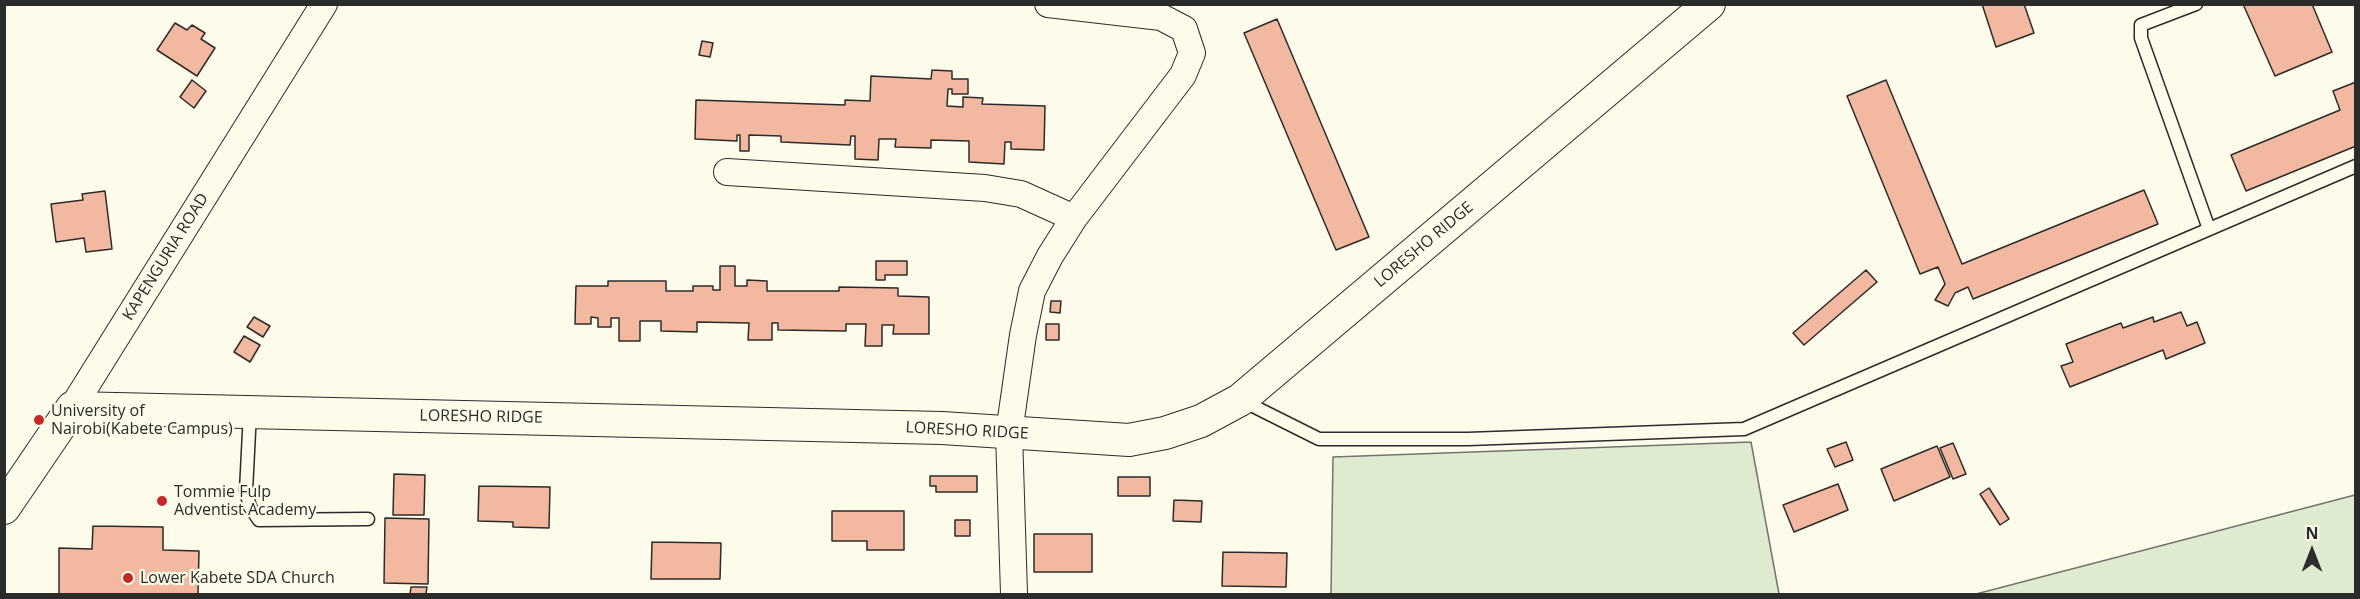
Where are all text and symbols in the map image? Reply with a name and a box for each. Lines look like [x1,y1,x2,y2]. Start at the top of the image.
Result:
street label: KAPENGURIA ROAD [119,190,213,324]
street label: LORESHO RIDGE [1371,198,1477,292]
place label: University of Nairobi(Kabete Campus) [51,401,233,439]
street label: LORESHO RIDGE [419,406,543,428]
marker: University of Nairobi(Kabete Campus) [32,413,46,427]
street label: LORESHO RIDGE [905,418,1029,444]
place label: Tommie Fulp Adventist Academy [174,482,316,520]
marker: Tommie Fulp Adventist Academy [155,494,169,508]
north arrow [2282,521,2342,581]
text: N [2305,522,2319,544]
place label: Lower Kabete SDA Church [140,568,335,588]
marker: Lower Kabete SDA Church [121,571,135,585]

